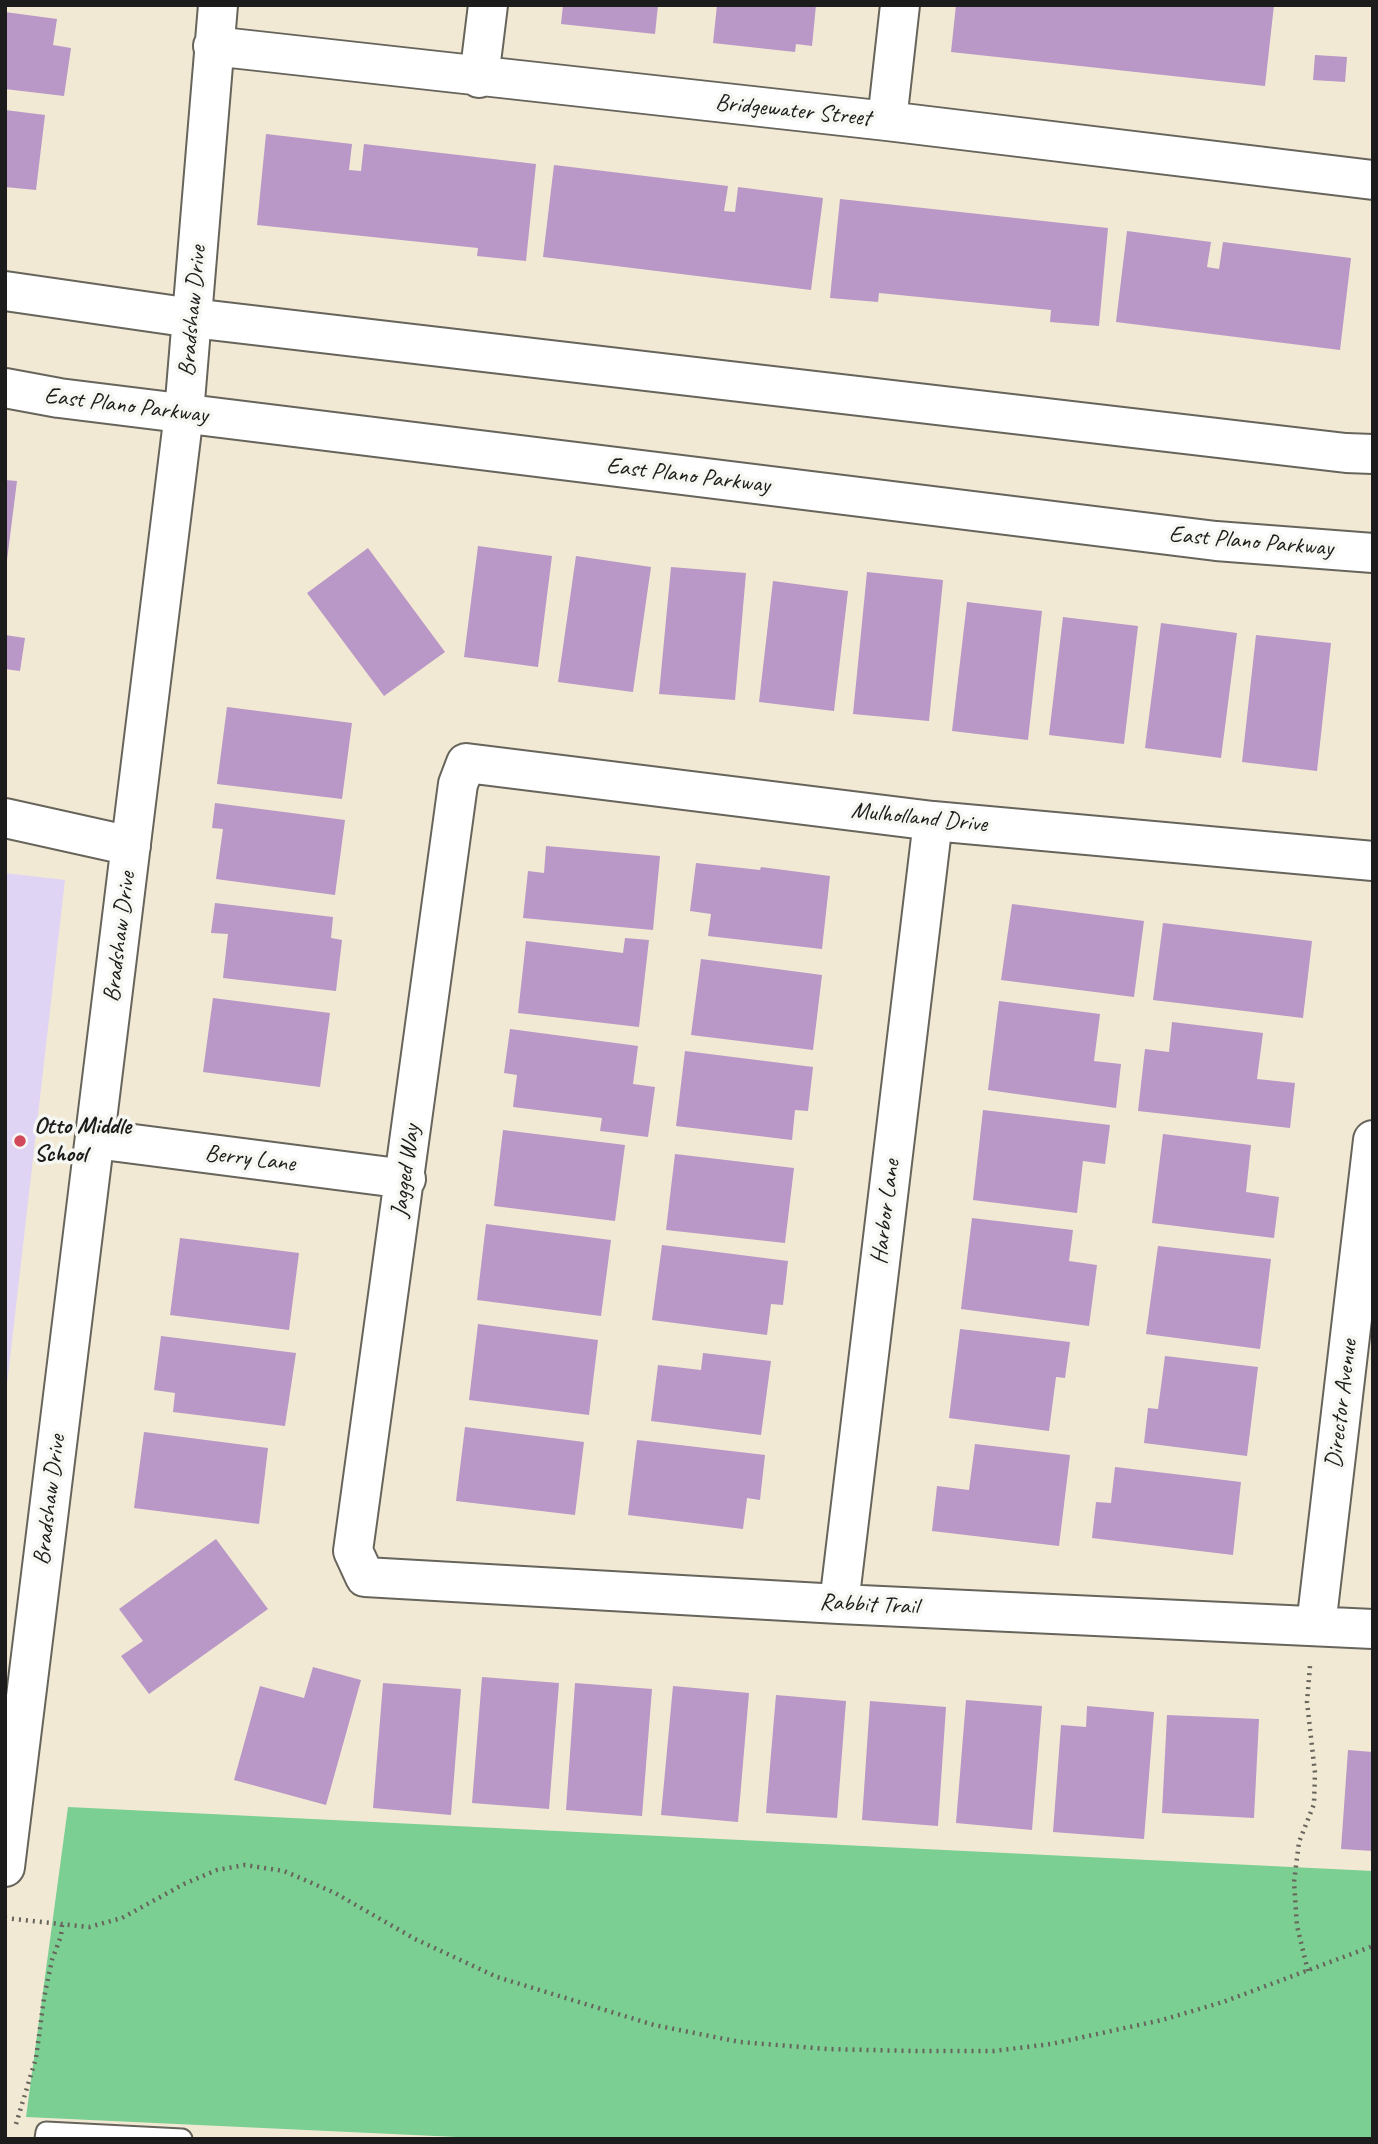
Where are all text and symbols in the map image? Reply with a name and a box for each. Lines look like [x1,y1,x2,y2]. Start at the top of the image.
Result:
street label: Bridgewater Street [714,89,872,133]
street label: Bradshaw Drive [173,244,213,378]
street label: East Plano Parkway [43,382,209,430]
street label: East Plano Parkway [605,452,771,500]
street label: East Plano Parkway [1168,520,1334,564]
street label: Mulholland Drive [850,797,988,839]
street label: Bradshaw Drive [98,870,142,1004]
place label: Otto Middle School [34,1113,131,1169]
street label: Jagged Way [385,1123,427,1219]
marker: Otto Middle School [12,1133,28,1149]
street label: Berry Lane [203,1139,297,1179]
street label: Harbor Lane [865,1158,907,1266]
street label: Director Avenue [1320,1338,1364,1470]
street label: Bradshaw Drive [28,1433,72,1567]
street label: Rabbit Trail [819,1588,919,1622]

